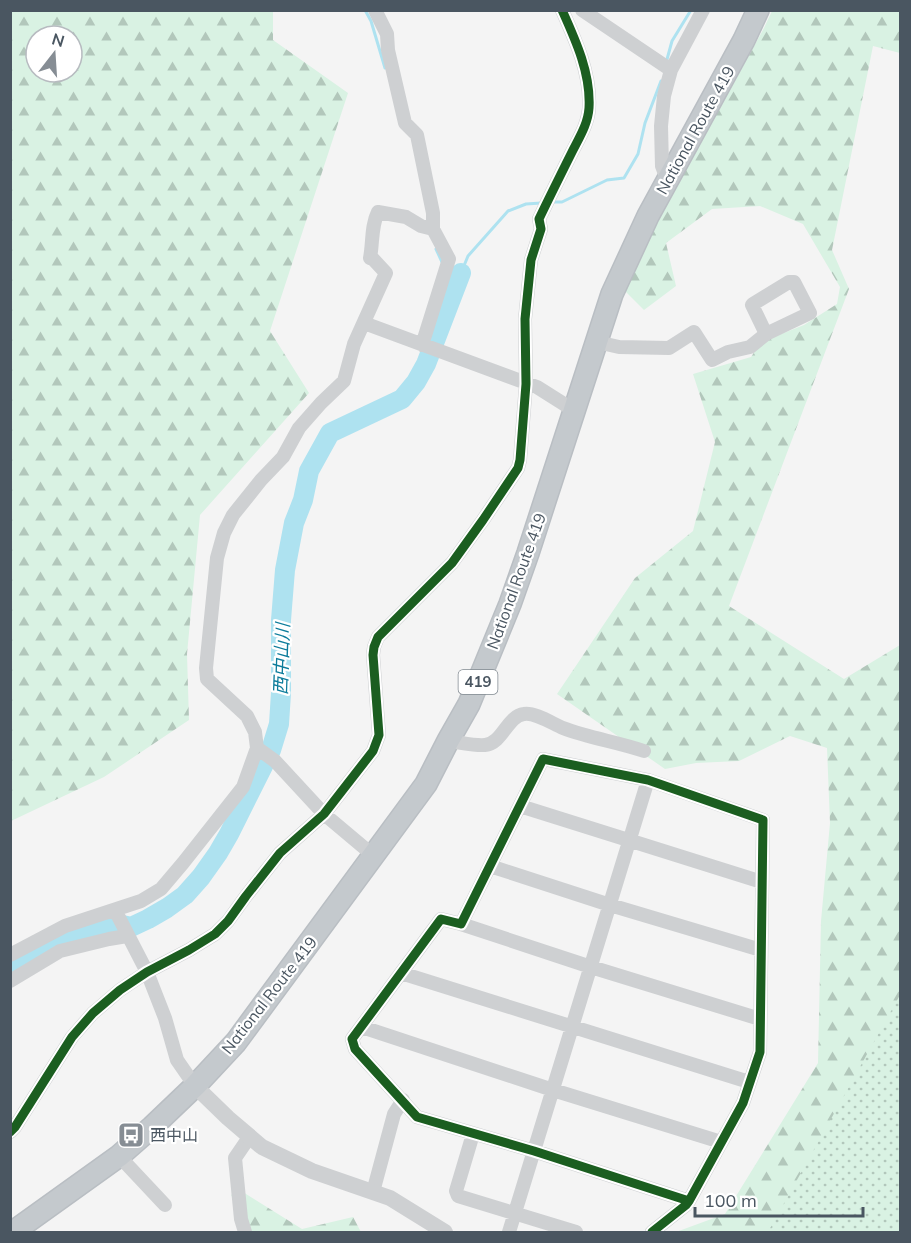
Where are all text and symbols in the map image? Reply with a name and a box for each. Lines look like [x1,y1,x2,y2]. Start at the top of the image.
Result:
north arrow [24,24,84,84]
text: N [50,28,67,51]
street label: National Route 419 [651,62,739,198]
street label: National Route 419 [482,510,550,652]
water label: 西中山川 [269,621,294,695]
road number: 419 [458,670,498,694]
street label: National Route 419 [217,932,321,1058]
bus stop icon: 西中山 [116,1120,146,1150]
place label: 西中山 [150,1125,198,1145]
scale bar [695,1180,863,1218]
text: 100 m [704,1189,757,1212]

